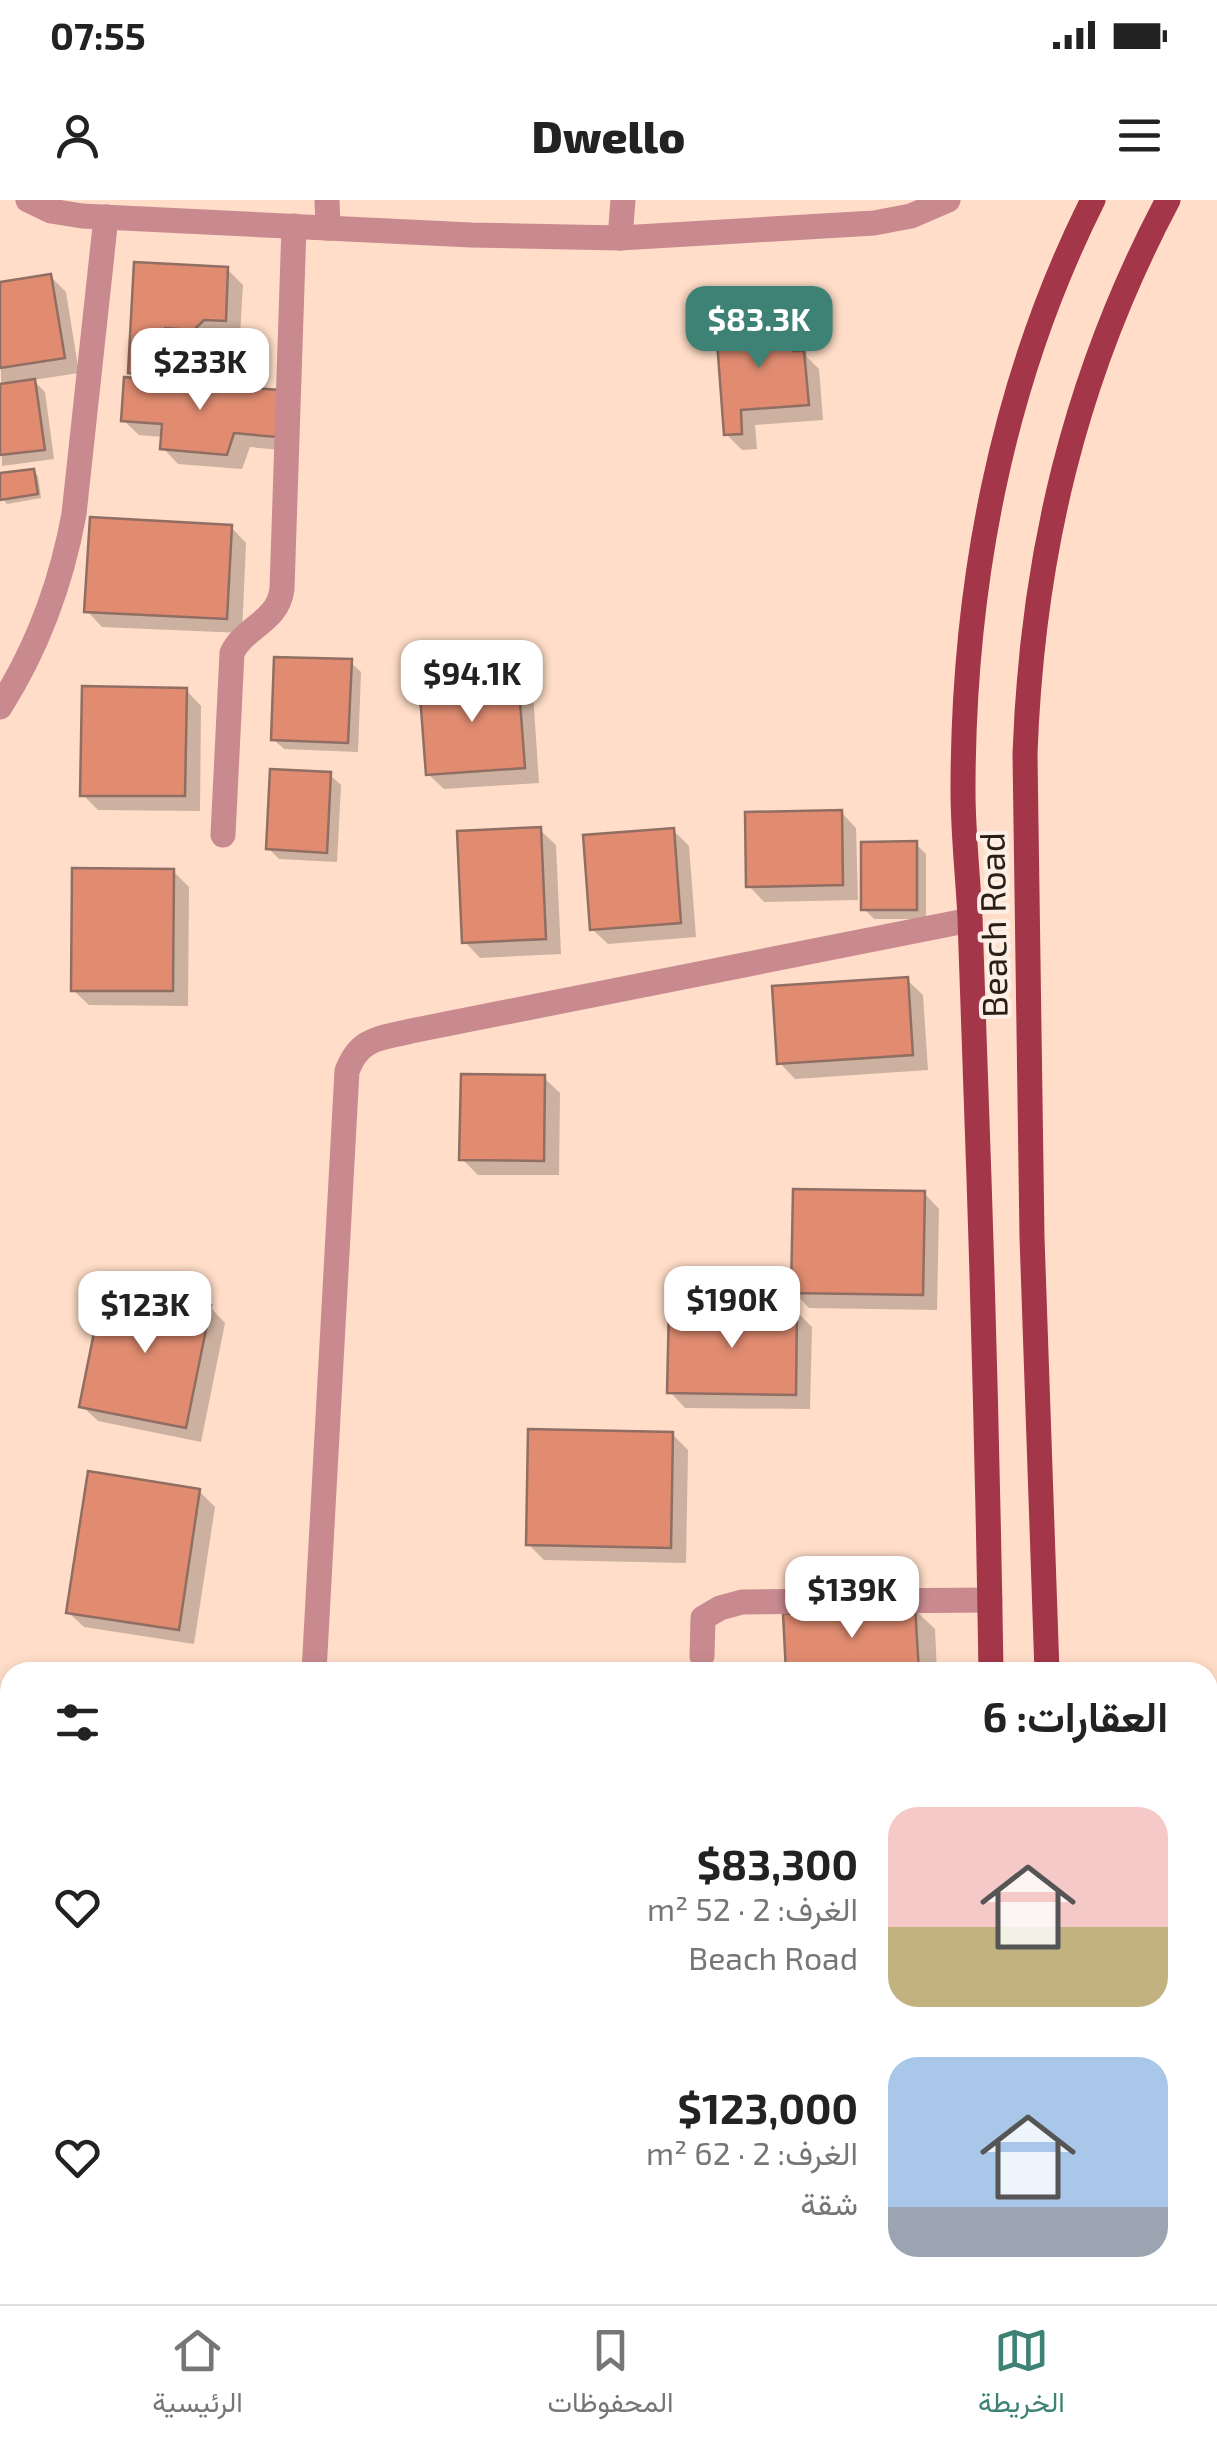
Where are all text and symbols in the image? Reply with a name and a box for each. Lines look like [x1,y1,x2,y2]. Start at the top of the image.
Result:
text: 07:55 [50,12,146,58]
icon: person [50,108,105,163]
text: Dwello [532,108,685,162]
icon: menu [1112,108,1167,163]
pin: $83.3K [678,286,840,371]
text: $83.3K [708,299,810,337]
pin: $233K [130,328,270,413]
text: $233K [153,341,247,379]
pin: $94.1K [391,640,553,725]
text: $94.1K [423,653,521,691]
street label: Beach Road [969,832,1015,1018]
pin: $190K [662,1266,802,1351]
pin: $123K [75,1271,215,1356]
text: $190K [686,1279,778,1317]
text: $123K [100,1284,190,1322]
pin: $139K [782,1556,922,1641]
text: $139K [807,1569,897,1607]
text: العقارات: 6 [983,1690,1168,1740]
icon: filters [50,1695,105,1750]
text: $83,300 [697,1838,858,1888]
icon: home [968,1847,1088,1967]
icon: heart [50,1880,105,1935]
text: الغرف: 2 · 52 m² [647,1889,858,1927]
text: Beach Road [688,1938,858,1976]
text: $123,000 [678,2082,858,2132]
icon: home [968,2097,1088,2217]
icon: heart [50,2130,105,2185]
text: الغرف: 2 · 62 m² [646,2133,858,2171]
text: شقة [800,2183,858,2221]
tab: الرئيسية [152,2323,243,2427]
tab: المحفوظات [547,2323,674,2427]
tab: الخريطة [978,2323,1065,2427]

